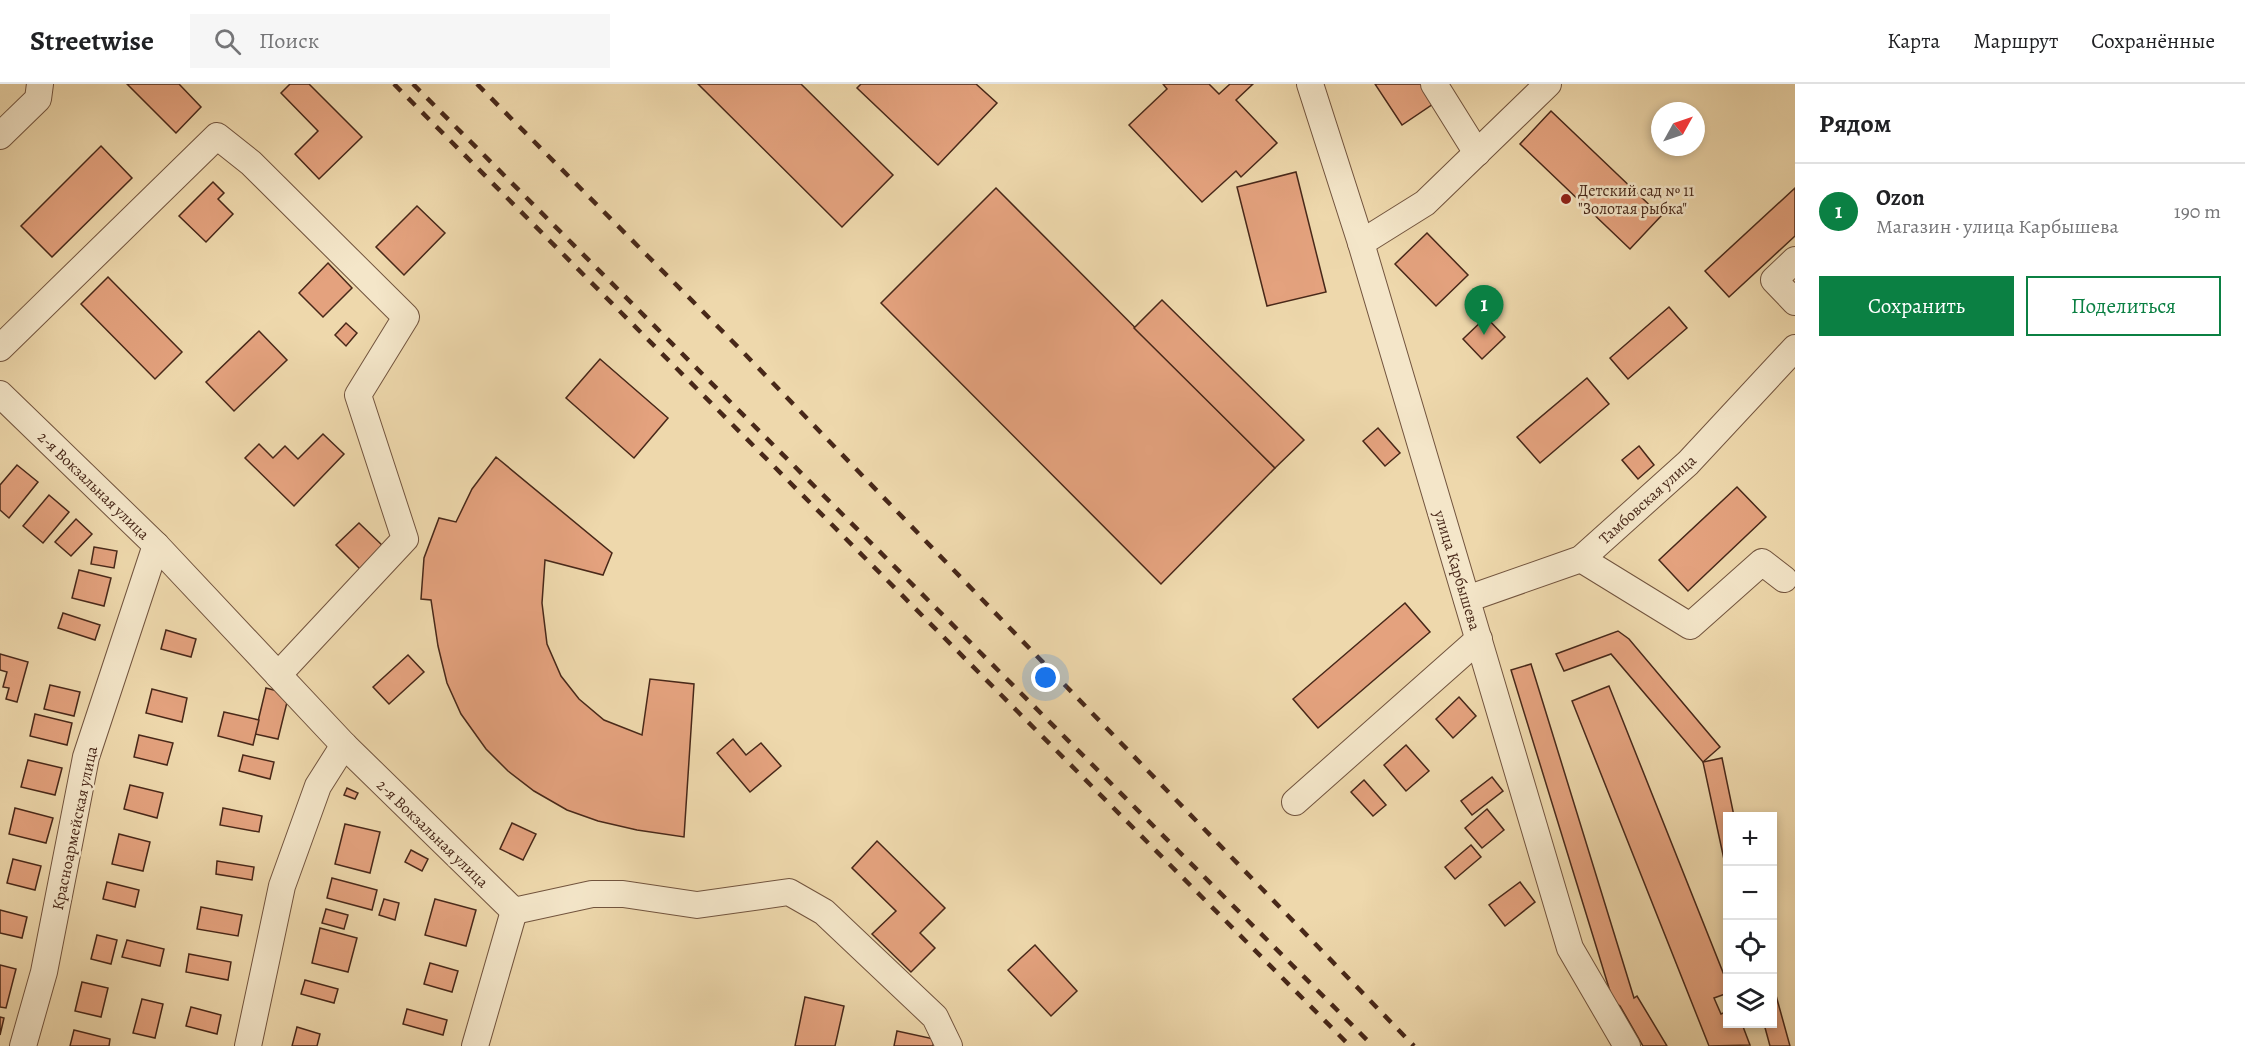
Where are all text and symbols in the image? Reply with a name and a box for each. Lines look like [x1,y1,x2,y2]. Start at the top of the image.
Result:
search box [190,14,610,68]
text: Streetwise [30,22,154,60]
icon: search [211,25,244,58]
text: Поиск [259,26,319,56]
text: Карта [1887,27,1940,55]
text: Маршрут [1973,27,2058,55]
text: Сохранённые [2091,27,2215,55]
north arrow [1651,102,1705,156]
text: Рядом [1819,106,1891,141]
place label: Детский сад № 11 "Золотая рыбка" [1578,180,1695,220]
text: Ozon [1876,183,1925,213]
marker: Детский сад № 11 "Золотая рыбка" [1559,192,1573,206]
text: 1 [1835,198,1842,225]
text: 190 m [2174,198,2221,225]
text: Магазин · улица Карбышева [1876,213,2119,240]
button: Сохранить [1819,276,2014,336]
button: Поделиться [2026,276,2221,336]
pin: 1 [1464,286,1504,335]
street label: 2-я Вокзальная улица [33,427,155,545]
street label: Тамбовская улица [1594,450,1702,549]
street label: улица Карбышева [1428,507,1486,634]
your location [1031,663,1060,692]
street label: Красноармейская улица [47,744,103,912]
street label: 2-я Вокзальная улица [372,775,494,893]
map controls [1723,812,1777,1028]
button: + [1723,812,1777,866]
button: − [1723,866,1777,920]
button: locate [1723,920,1777,974]
button: layers [1723,974,1777,1028]

